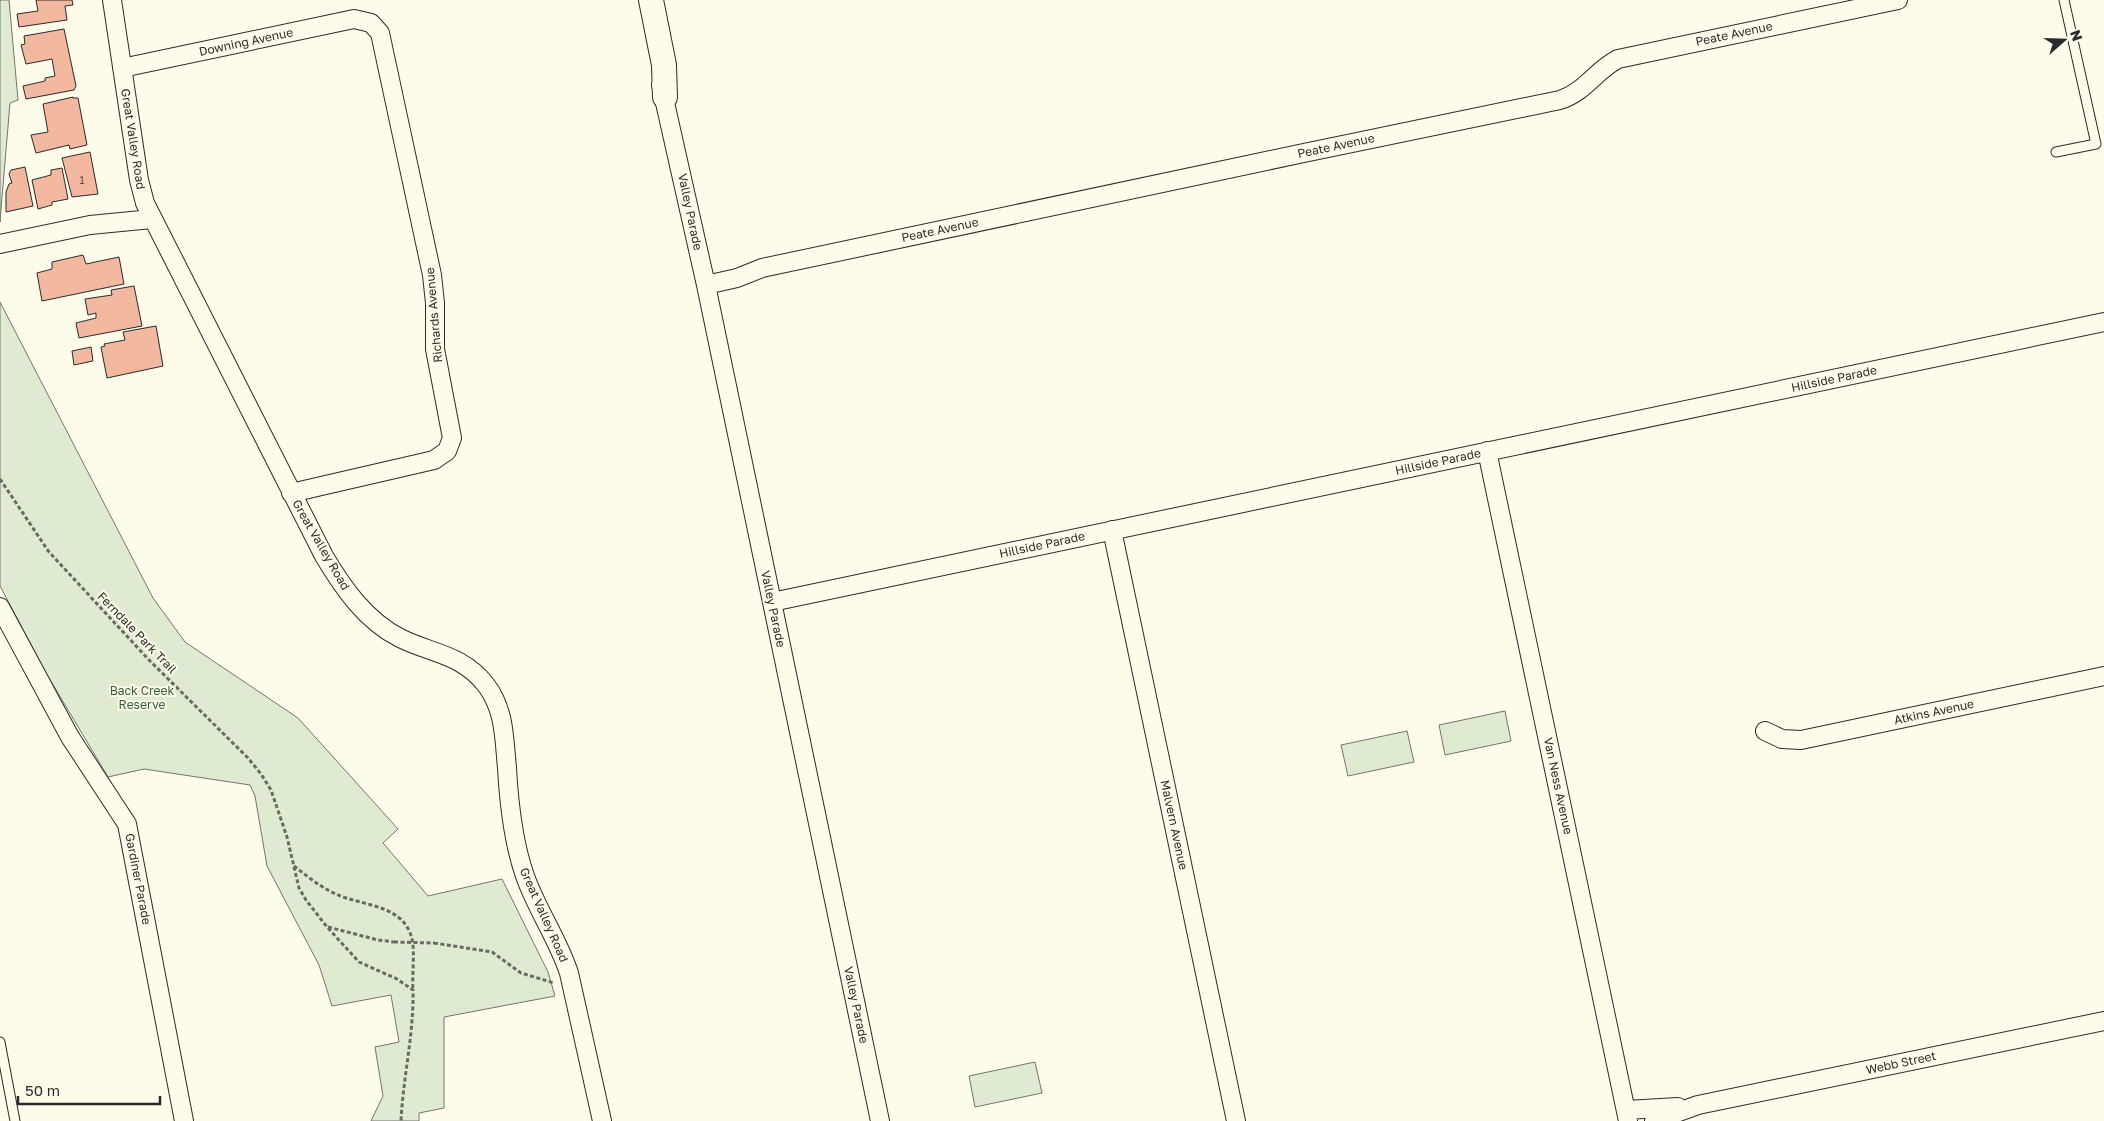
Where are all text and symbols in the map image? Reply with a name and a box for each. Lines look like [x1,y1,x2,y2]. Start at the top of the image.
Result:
north arrow [2039,15,2089,65]
street label: Peate Avenue [1694,18,1774,49]
street label: Downing Avenue [197,24,294,59]
text: N [2067,27,2086,43]
street label: Great Valley Road [118,87,149,190]
street label: Peate Avenue [1296,130,1376,161]
street label: Valley Parade [675,172,706,252]
house number: 1 [80,174,85,186]
street label: Peate Avenue [900,214,980,245]
street label: Richards Avenue [422,267,445,363]
street label: Hillside Parade [1790,362,1878,395]
street label: Hillside Parade [1394,445,1482,478]
street label: Great Valley Road [289,497,353,593]
street label: Hillside Parade [998,528,1086,561]
street label: Valley Parade [758,569,789,649]
street label: Ferndale Park Trail [95,589,180,677]
park label: Back Creek Reserve [110,683,174,712]
street label: Atkins Avenue [1892,696,1975,727]
street label: Van Ness Avenue [1541,736,1576,836]
street label: Malvern Avenue [1158,779,1191,871]
street label: Gardiner Parade [122,832,155,926]
street label: Great Valley Road [517,865,572,964]
street label: Valley Parade [841,965,872,1045]
street label: Webb Street [1864,1048,1938,1077]
scale bar [18,1074,160,1106]
text: 50 m [25,1081,60,1099]

